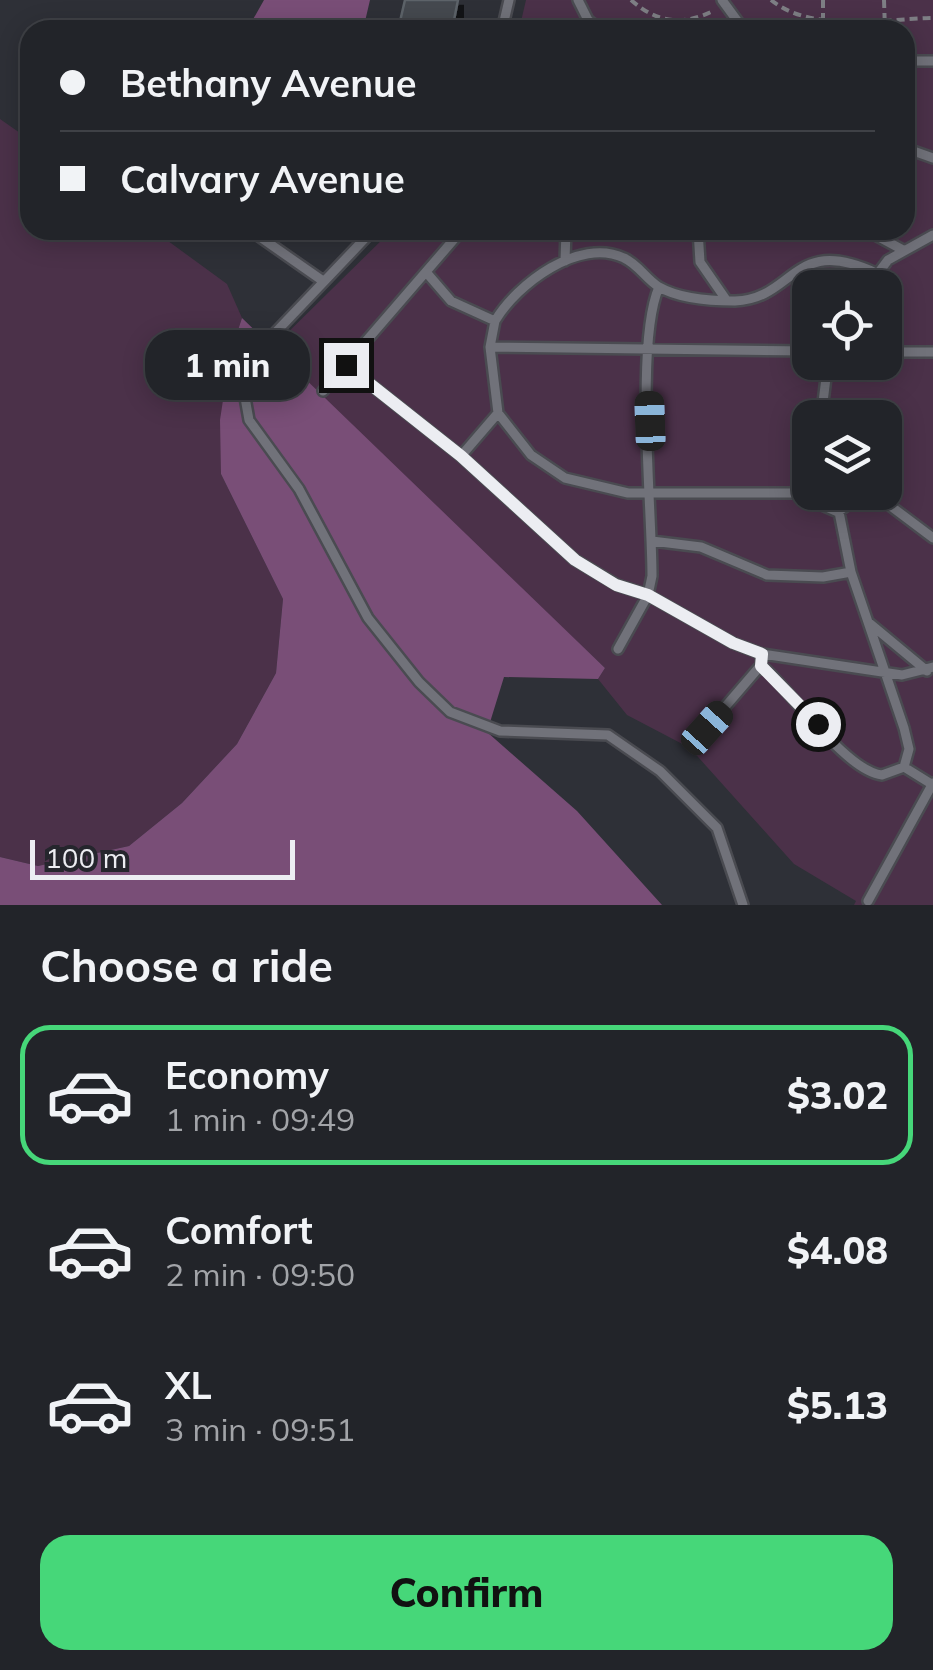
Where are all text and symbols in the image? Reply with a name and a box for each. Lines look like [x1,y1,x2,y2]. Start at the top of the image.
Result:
text: Bethany Avenue [120,59,417,107]
text: Calvary Avenue [120,155,405,203]
map controls [792,270,902,510]
button: locate [792,270,902,380]
callout: 1 min [146,330,311,400]
route end [324,343,369,388]
text: 1 min [185,345,270,385]
car [634,390,666,452]
button: layers [792,400,902,510]
car [676,696,738,760]
route start [796,702,841,747]
scale bar [30,835,295,880]
text: 100 m [45,840,127,875]
text: Choose a ride [40,937,333,993]
icon: car [45,1050,135,1140]
text: Economy [165,1051,329,1099]
text: $3.02 [787,1071,888,1119]
text: 1 min · 09:49 [165,1099,355,1139]
icon: car [45,1205,135,1295]
text: Comfort [165,1206,313,1254]
text: $4.08 [787,1226,888,1274]
text: 2 min · 09:50 [165,1254,355,1294]
icon: car [45,1360,135,1450]
text: XL [165,1361,212,1409]
text: $5.13 [787,1381,888,1429]
text: 3 min · 09:51 [165,1409,355,1449]
button: Confirm [40,1535,893,1650]

